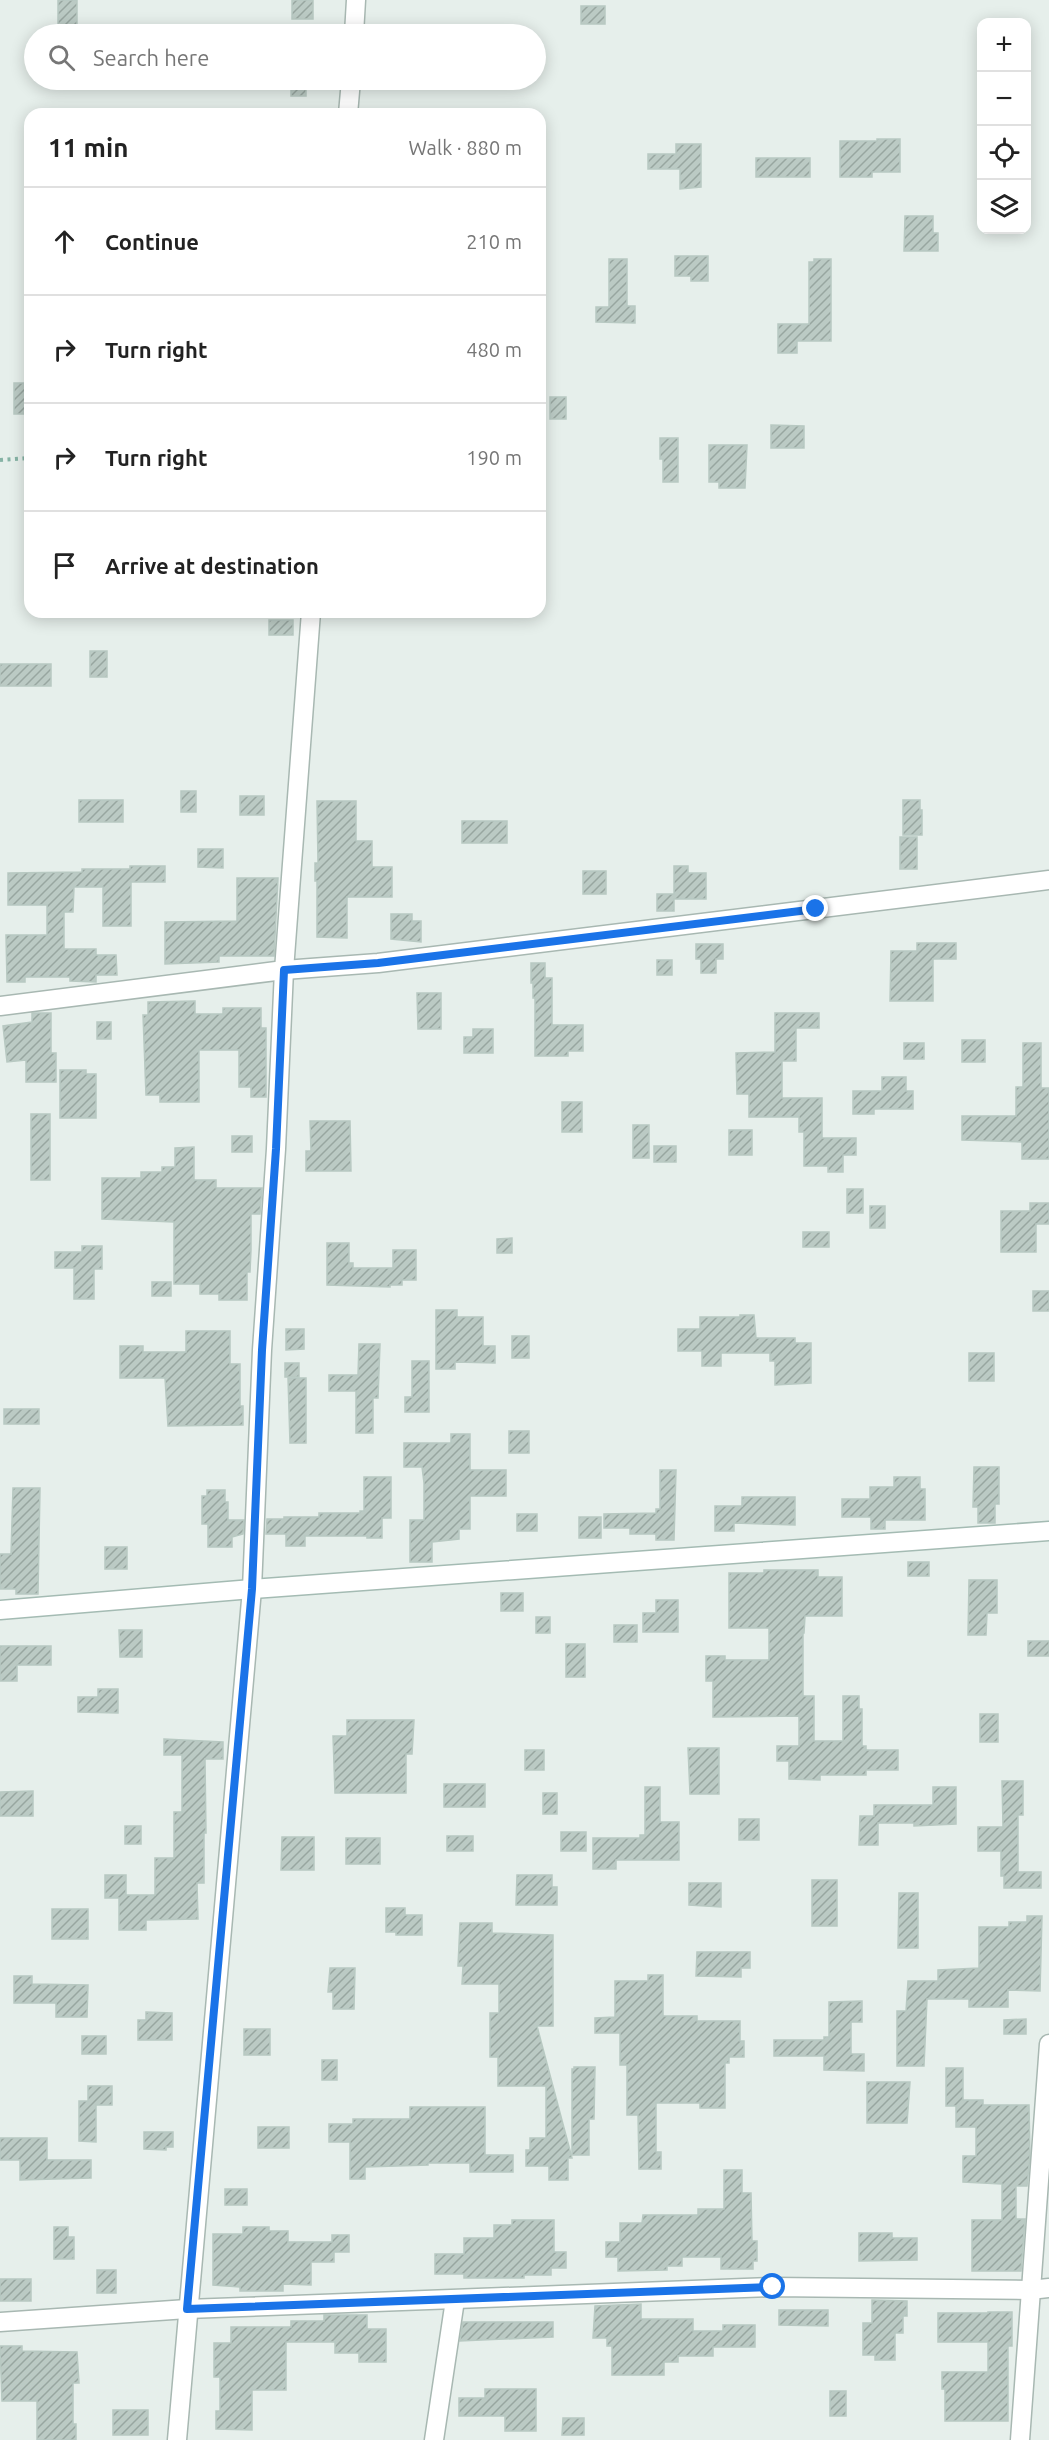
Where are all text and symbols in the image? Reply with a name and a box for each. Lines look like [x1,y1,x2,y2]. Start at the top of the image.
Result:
map controls [977,18,1031,234]
button: + [977,18,1031,72]
search box [24,24,546,90]
icon: search [45,41,78,74]
text: Search here [93,45,209,70]
button: − [977,72,1031,126]
button: locate [977,126,1031,180]
text: 11 min [48,133,128,162]
text: Walk · 880 m [409,136,522,159]
button: layers [977,180,1031,234]
icon: ahead [48,225,81,258]
text: Continue [105,229,199,254]
text: 210 m [466,230,522,253]
icon: right [48,333,81,366]
text: Turn right [105,337,207,362]
text: 480 m [466,338,522,361]
icon: right [48,441,81,474]
text: Turn right [105,445,207,470]
text: 190 m [466,446,522,469]
icon: arrive [48,549,81,582]
text: Arrive at destination [105,553,319,578]
route end [802,895,828,921]
route start [759,2273,785,2299]

